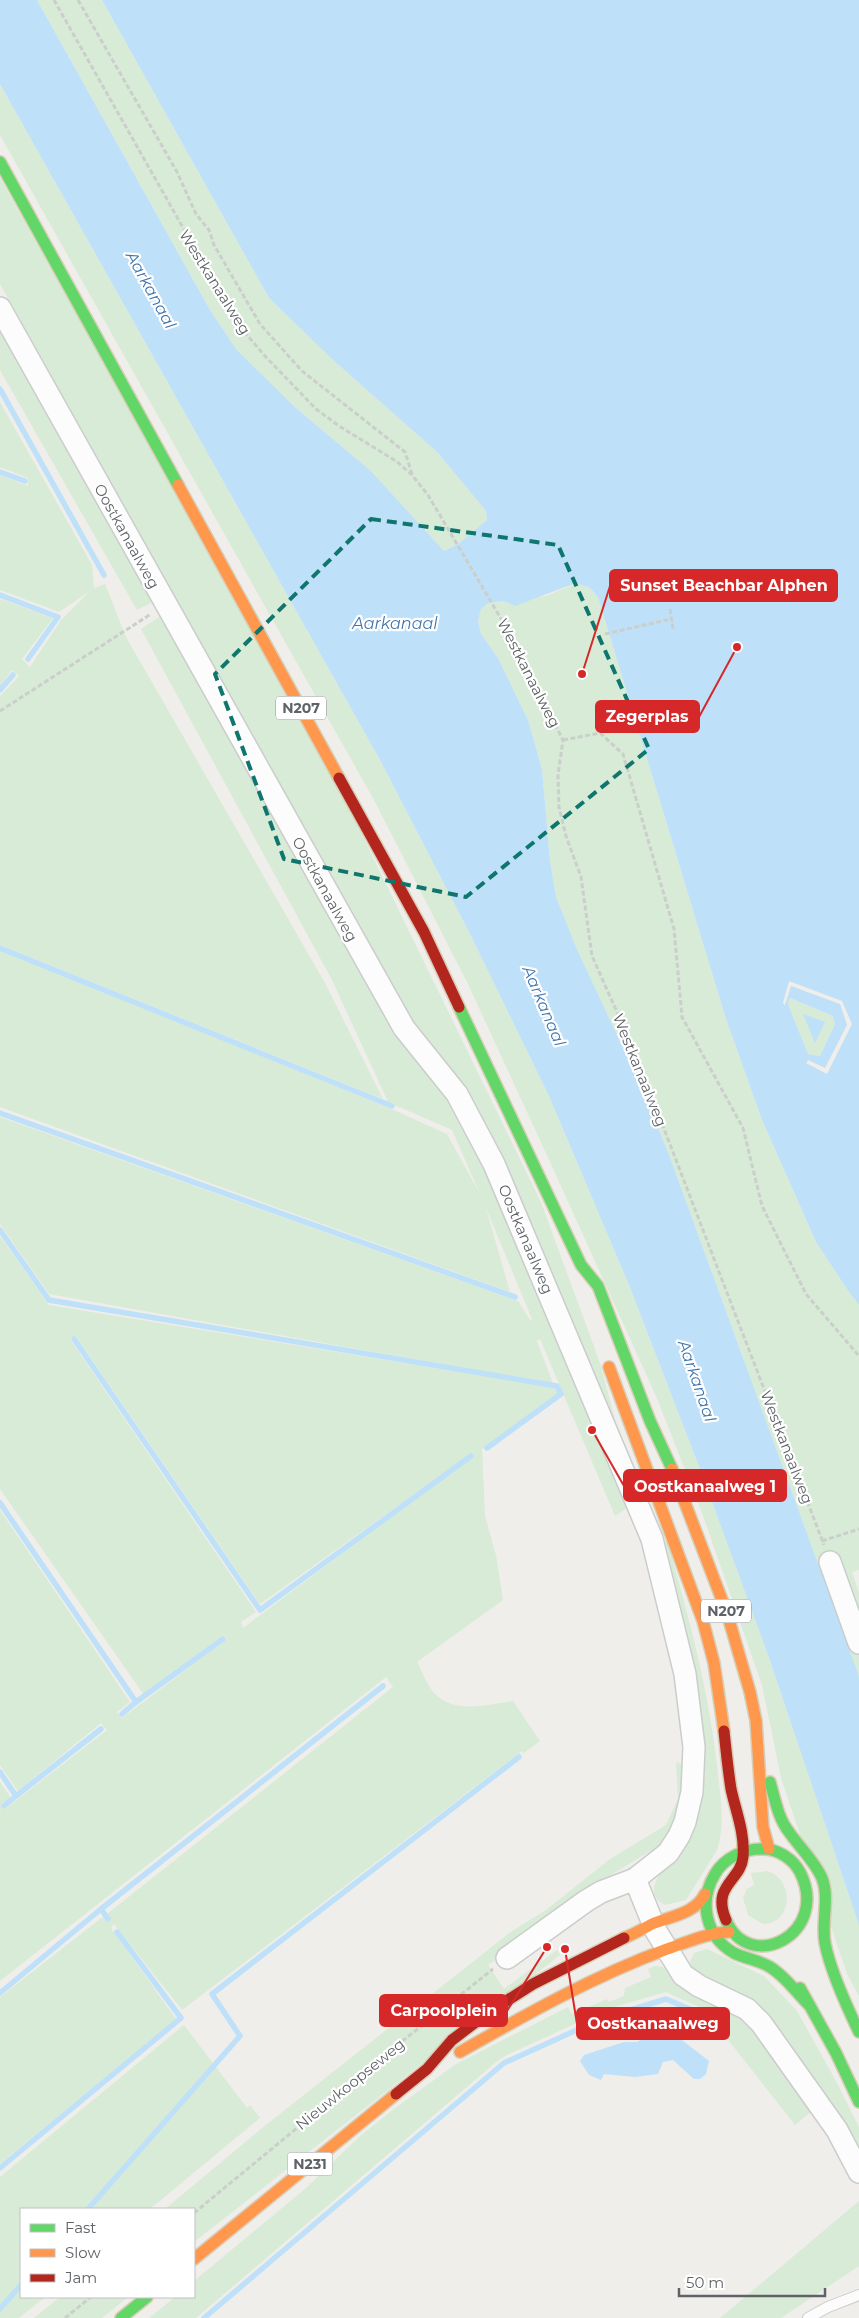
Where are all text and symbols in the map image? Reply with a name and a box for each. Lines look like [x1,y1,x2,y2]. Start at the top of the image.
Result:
street label: Westkanaalweg [175,226,255,338]
water label: Aarkanaal [122,247,180,333]
street label: Oostkanaalweg [90,480,164,592]
callout: Sunset Beachbar Alphen [610,570,837,601]
text: Sunset Beachbar Alphen [620,576,828,595]
water label: Aarkanaal [351,614,438,633]
street label: Westkanaalweg [493,615,565,731]
road number: N207 [276,696,326,720]
callout: Zegerplas [596,701,699,732]
text: Zegerplas [605,707,689,726]
street label: Oostkanaalweg [288,833,362,945]
water label: Aarkanaal [518,962,570,1050]
street label: Westkanaalweg [609,1011,671,1129]
street label: Oostkanaalweg [494,1181,558,1297]
water label: Aarkanaal [674,1337,720,1425]
street label: Westkanaalweg [757,1388,817,1506]
callout: Oostkanaalweg 1 [624,1470,786,1501]
text: Oostkanaalweg 1 [634,1477,776,1496]
road number: N207 [701,1600,751,1622]
callout: Carpoolplein [380,1995,507,2026]
text: Carpoolplein [391,2001,497,2020]
callout: Oostkanaalweg [577,2008,729,2039]
text: Oostkanaalweg [587,2014,719,2033]
street label: Nieuwkoopseweg [292,2034,408,2134]
road number: N231 [288,2152,332,2176]
legend [20,2208,195,2298]
text: Fast [65,2218,96,2237]
text: Slow [65,2243,101,2262]
scale bar [679,2266,825,2298]
text: Jam [64,2268,97,2287]
text: 50 m [686,2273,724,2292]

